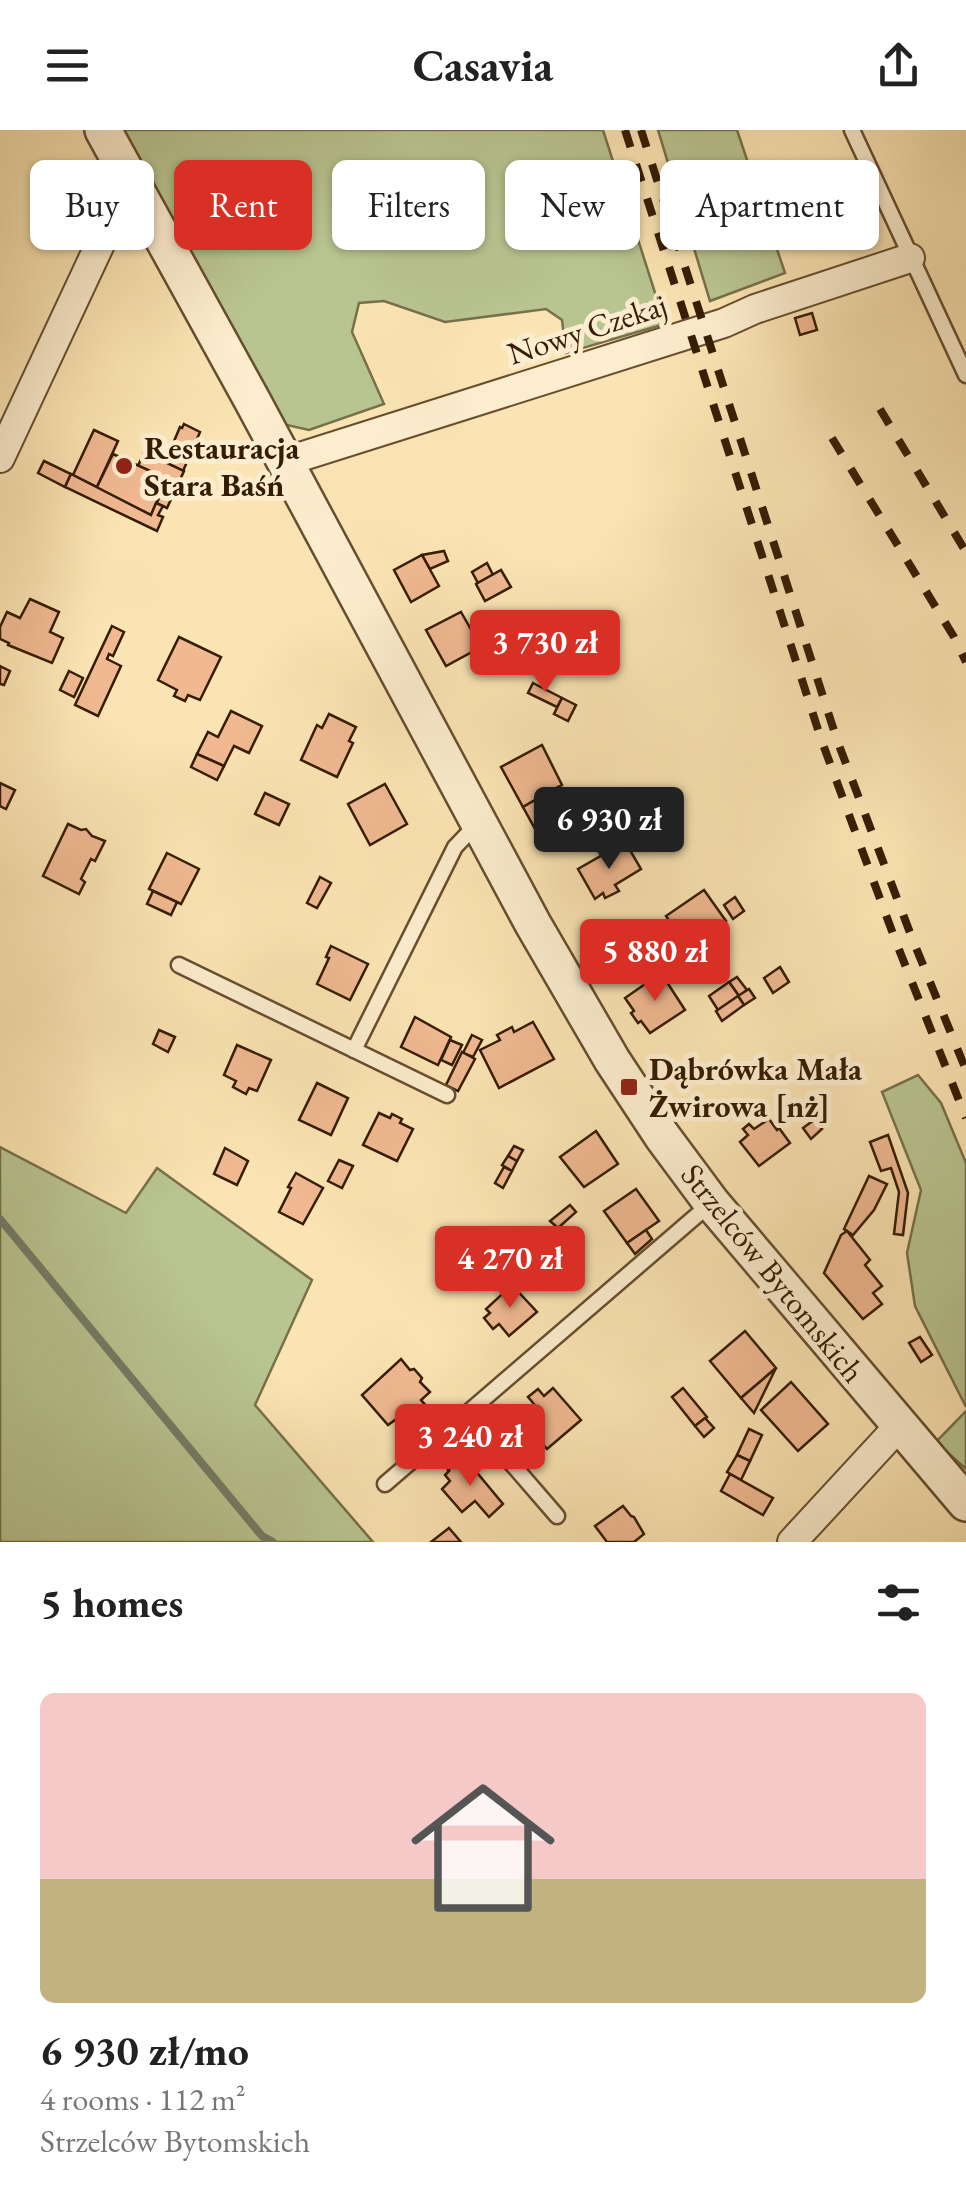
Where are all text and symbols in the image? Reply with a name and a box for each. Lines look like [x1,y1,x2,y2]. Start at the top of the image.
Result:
text: Casavia [413,36,553,94]
icon: menu [40,38,95,93]
icon: share [871,38,926,93]
chip: Buy [30,160,154,250]
chip: Rent [174,160,312,250]
chip: Filters [332,160,485,250]
chip: New [505,160,640,250]
chip: Apartment [660,160,879,250]
street label: Nowy Czekaj [502,284,672,374]
place label: Restauracja Stara Baśń [144,427,301,506]
marker: Restauracja Stara Baśń [113,455,135,477]
pin: 3 730 zł [442,610,648,695]
text: 3 730 zł [492,621,598,663]
pin: 6 930 zł [506,787,712,872]
text: 6 930 zł [556,798,662,840]
pin: 5 880 zł [552,919,758,1004]
text: 5 880 zł [602,930,708,972]
place label: Dąbrówka Mała Żwirowa [nż] [649,1048,863,1127]
marker: Dąbrówka Mała Żwirowa [nż] [618,1076,640,1098]
street label: Strzelców Bytomskich [672,1155,874,1391]
pin: 4 270 zł [407,1226,613,1311]
text: 4 270 zł [457,1237,563,1279]
pin: 3 240 zł [367,1404,573,1489]
text: 3 240 zł [417,1415,523,1457]
text: 5 homes [40,1575,183,1630]
icon: filters [871,1575,926,1630]
icon: home [393,1758,573,1938]
text: 6 930 zł/mo [40,2023,249,2078]
text: 4 rooms · 112 m² [40,2078,246,2120]
text: Strzelców Bytomskich [40,2120,310,2162]

